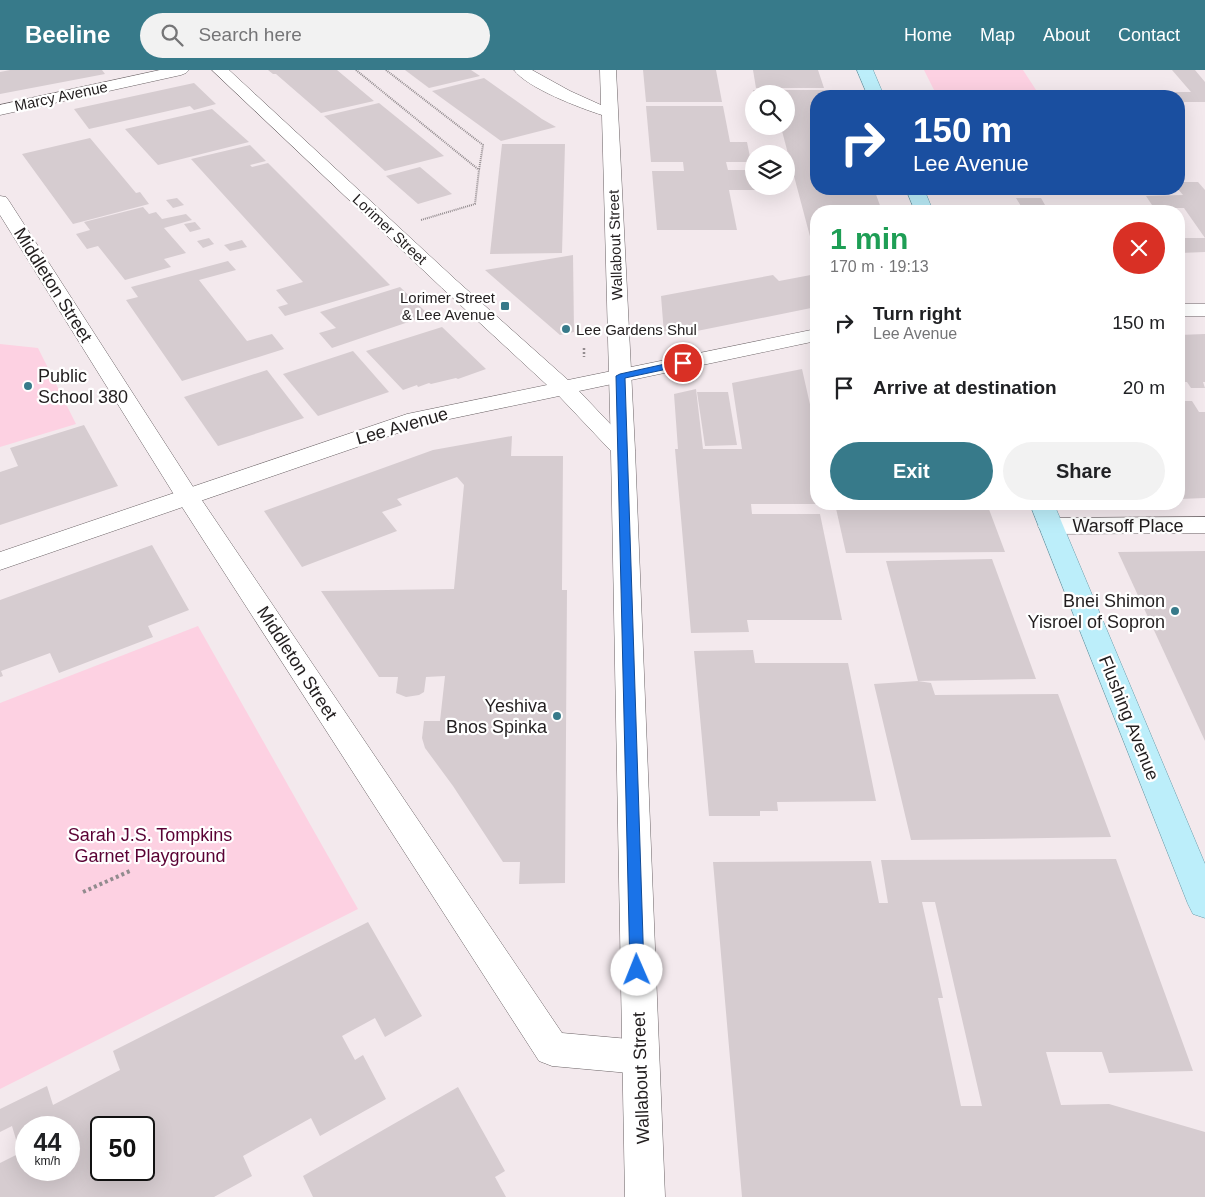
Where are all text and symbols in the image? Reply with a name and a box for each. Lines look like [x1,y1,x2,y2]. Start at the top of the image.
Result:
search box [140,13,490,58]
text: Beeline [25,21,110,48]
icon: search [158,21,186,49]
text: Search here [198,24,302,45]
text: Home [904,25,952,45]
text: Map [980,25,1015,45]
text: About [1043,25,1090,45]
text: Contact [1118,25,1180,45]
street label: Marcy Avenue [13,78,109,114]
map controls [745,85,795,195]
button: search [745,85,795,135]
icon: right [830,110,895,175]
text: 150 m [913,110,1012,149]
button: layers [745,145,795,195]
text: Lee Avenue [913,151,1029,176]
street label: Wallabout Street [605,189,625,300]
street label: Lorimer Street [349,190,431,268]
text: 1 min [830,222,908,255]
button: close [1113,222,1165,274]
street label: Middleton Street [10,224,96,346]
text: 170 m · 19:13 [830,258,929,275]
place label: Lorimer Street & Lee Avenue [400,289,496,323]
marker: Lorimer Street & Lee Avenue [499,300,511,312]
text: Turn right [873,303,961,324]
icon: right [830,309,858,337]
text: 150 m [1112,312,1165,333]
place label: Lee Gardens Shul [576,321,697,338]
marker: Lee Gardens Shul [560,323,572,335]
text: Lee Avenue [873,325,957,342]
pin [662,342,704,384]
icon: arrive [669,349,697,377]
place label: Public School 380 [38,366,128,407]
icon: arrive [830,374,858,402]
text: Arrive at destination [873,377,1057,398]
text: 20 m [1123,377,1165,398]
marker: Public School 380 [22,380,34,392]
street label: Lee Avenue [354,403,450,449]
button: Exit [830,442,993,500]
button: Share [1003,442,1165,500]
street label: Warsoff Place [1072,516,1184,536]
place label: Bnei Shimon Yisroel of Sopron [1028,591,1165,632]
street label: Middleton Street [253,603,341,723]
marker: Bnei Shimon Yisroel of Sopron [1169,605,1181,617]
street label: Flushing Avenue [1095,653,1163,783]
place label: Yeshiva Bnos Spinka [446,696,548,737]
marker: Yeshiva Bnos Spinka [551,710,563,722]
park label: Sarah J.S. Tompkins Garnet Playground [68,825,232,866]
position arrow [610,943,662,995]
street label: Wallabout Street [629,1011,653,1145]
speed limit sign: 50 [90,1116,155,1181]
text: 44 [34,1128,61,1156]
text: km/h [34,1154,61,1168]

